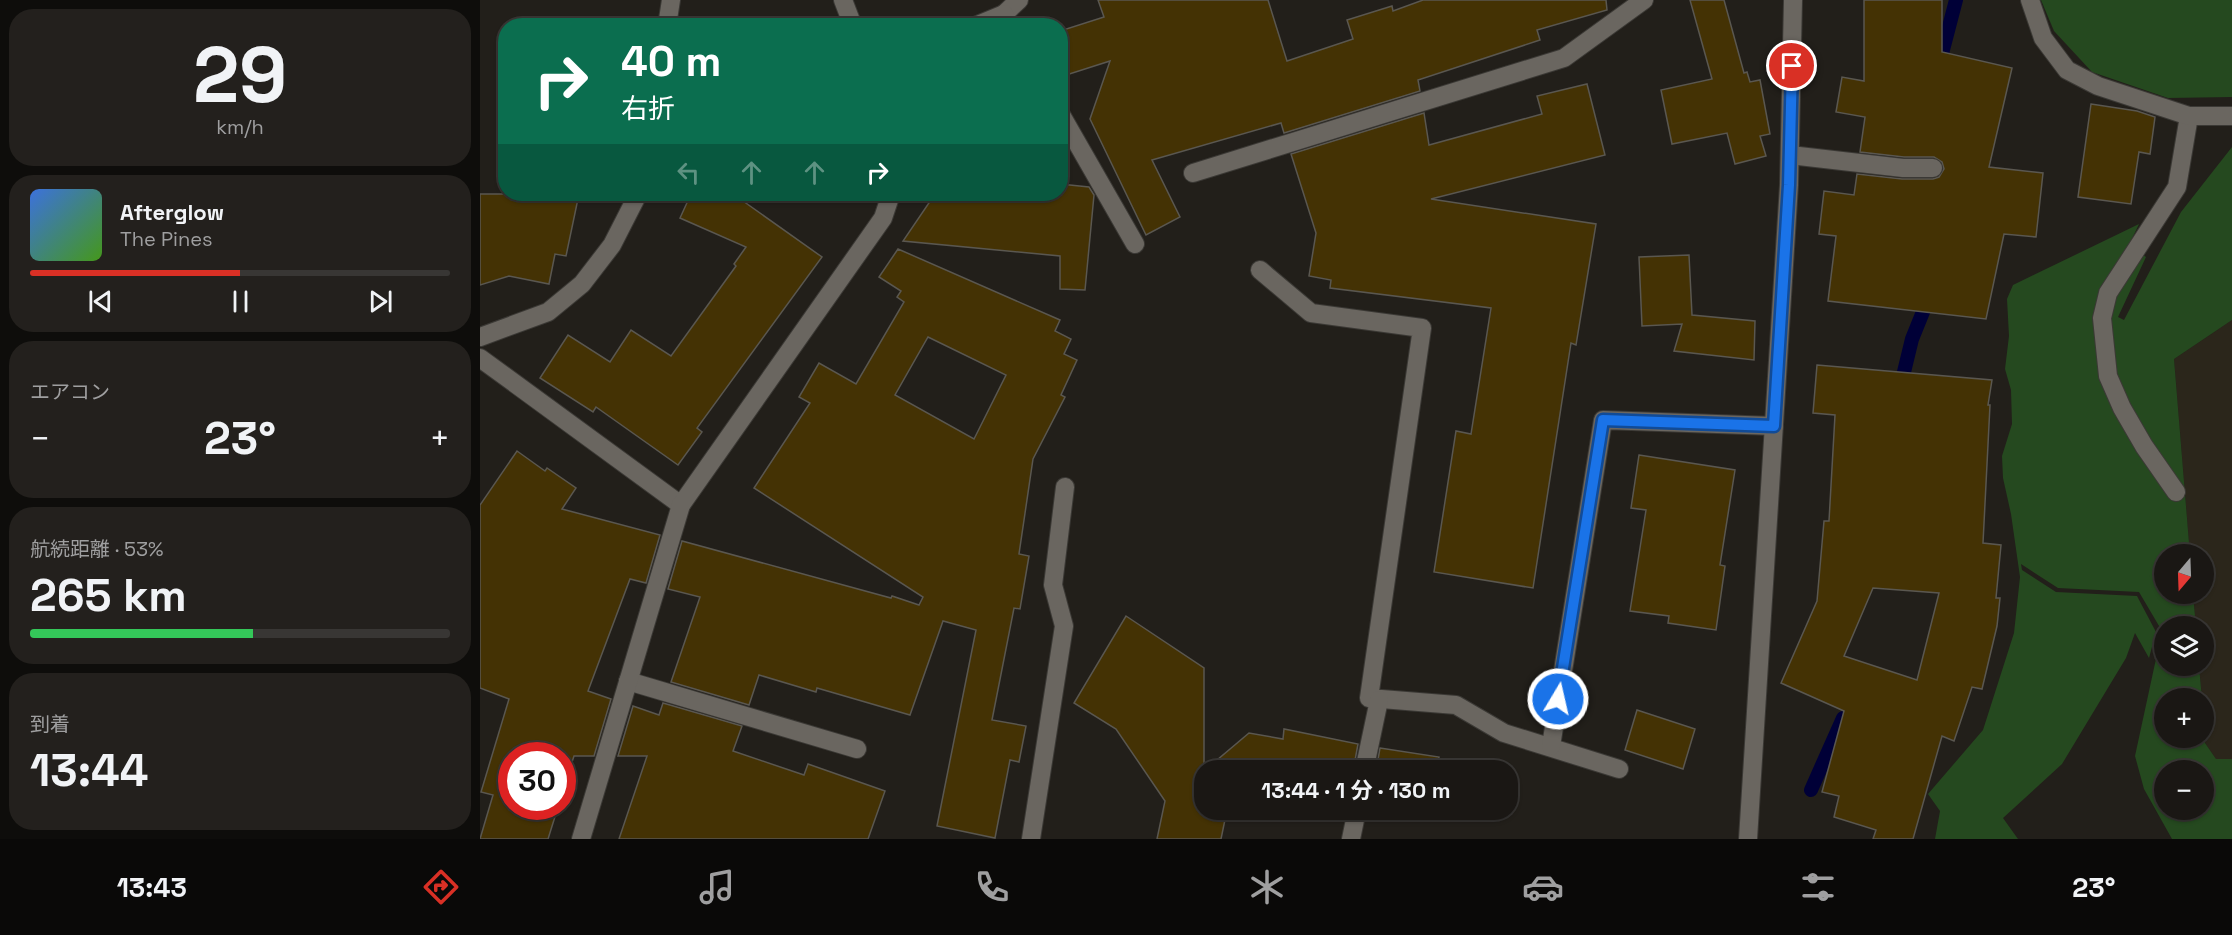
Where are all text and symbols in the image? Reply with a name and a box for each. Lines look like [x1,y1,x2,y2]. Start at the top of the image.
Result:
text: 29 [193,25,287,125]
text: 40 m [621,35,721,88]
pin [1766,40,1817,91]
icon: right [522,42,600,120]
icon: arrive [1775,49,1808,82]
text: 右折 [621,91,675,126]
text: km/h [216,114,264,140]
icon: left [672,156,705,189]
icon: ahead [735,156,768,189]
icon: ahead [798,156,831,189]
icon: right [861,156,894,189]
text: Afterglow [120,198,224,226]
text: The Pines [120,226,213,252]
icon: previous [84,285,117,318]
icon: pause [224,285,257,318]
icon: next [364,285,397,318]
text: エアコン [30,379,110,405]
text: 23° [204,410,276,467]
text: − [30,418,50,460]
text: + [430,418,450,460]
text: 航続距離 · 53% [30,536,164,562]
north arrow [2154,544,2214,604]
map controls [2154,544,2214,820]
text: 265 km [30,567,187,624]
button: layers [2154,616,2214,676]
position arrow [1526,667,1590,731]
button: + [2154,688,2214,748]
text: 到着 [30,711,70,737]
text: 13:44 [30,742,148,799]
speed limit sign: 30 [498,742,576,820]
button: − [2154,760,2214,820]
text: 13:44 · 1 分 · 130 m [1261,776,1451,804]
icon: directions [420,866,462,908]
icon: music [696,866,738,908]
icon: phone [971,866,1013,908]
icon: climate [1246,866,1288,908]
icon: car [1522,866,1564,908]
icon: filters [1797,866,1839,908]
text: 13:43 [117,870,187,905]
text: 23° [2072,870,2115,905]

